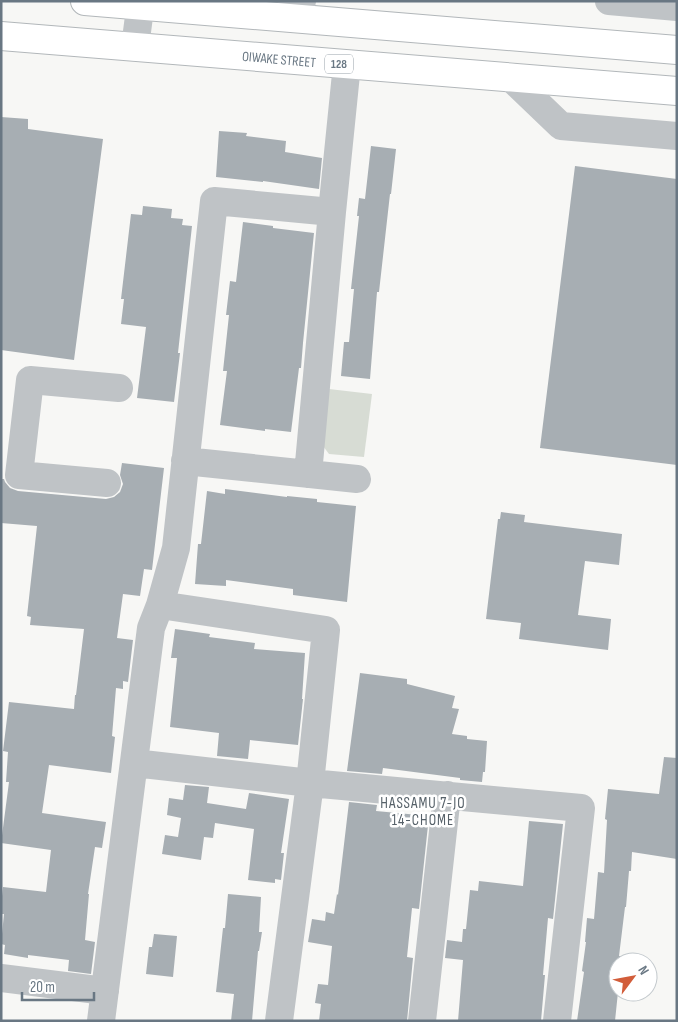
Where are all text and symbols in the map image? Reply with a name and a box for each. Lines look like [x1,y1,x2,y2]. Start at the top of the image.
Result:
street label: OIWAKE STREET [241,48,317,71]
road number: 128 [325,54,353,74]
district label: HASSAMU 7-JO 14-CHOME [380,794,466,830]
north arrow [608,952,658,1002]
text: N [634,963,653,978]
scale bar [22,970,95,1002]
text: 20 m [30,978,55,997]

